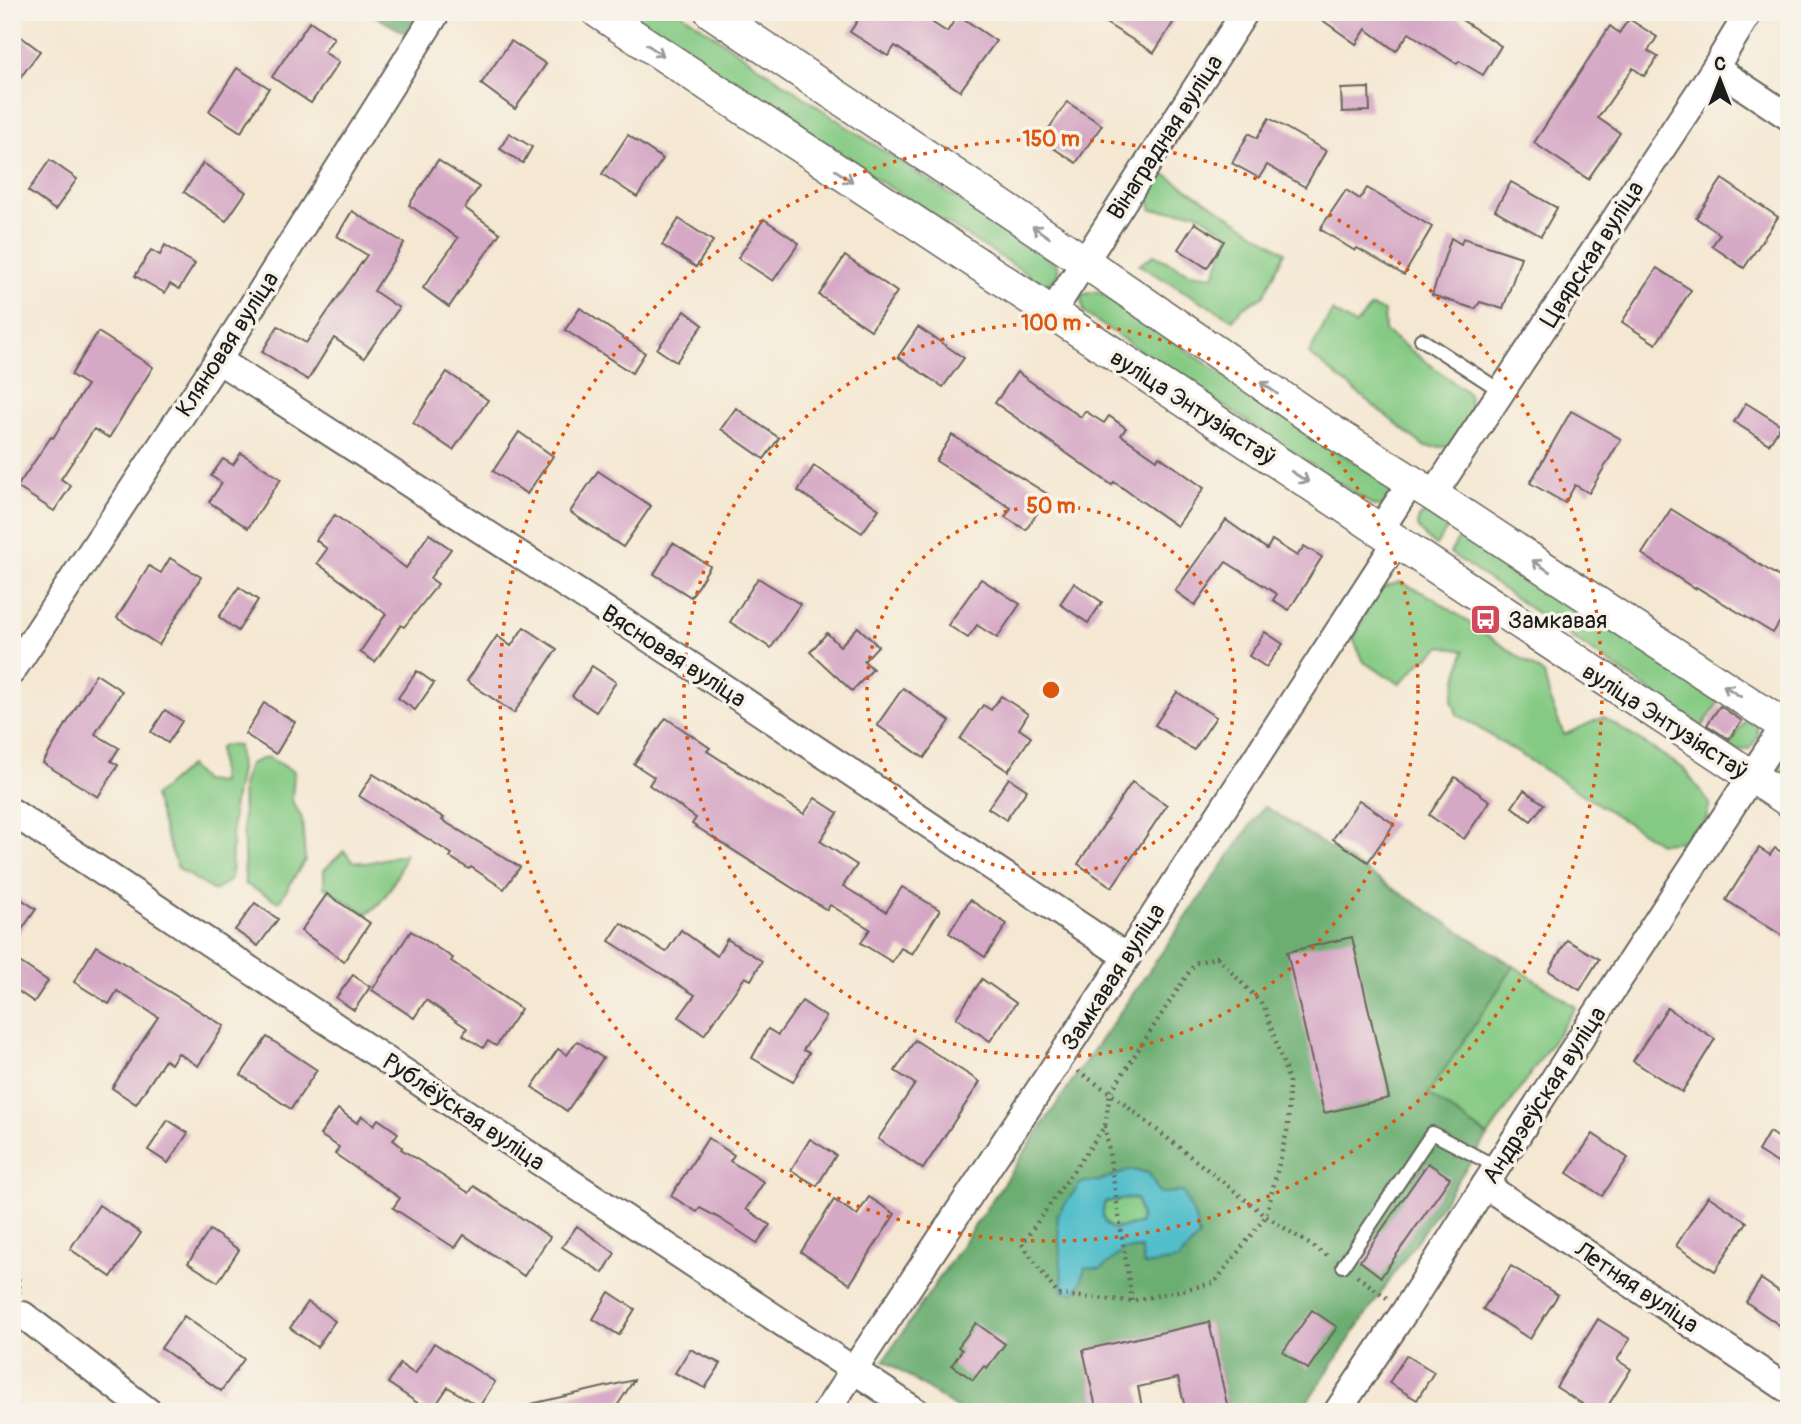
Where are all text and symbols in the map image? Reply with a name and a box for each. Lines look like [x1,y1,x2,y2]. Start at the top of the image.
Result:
one-way arrow [645,43,664,57]
north arrow [1686,46,1756,116]
street label: Вінаградная вуліца [1101,49,1230,225]
text: С [1714,52,1726,76]
text: 150 m [1022,126,1080,153]
one-way arrow [834,169,853,183]
street label: Цвярская вуліца [1534,176,1651,333]
one-way arrow [1032,225,1051,239]
street label: Кляновая вуліца [170,266,285,422]
text: 100 m [1021,310,1081,337]
street label: вуліца Энтузіястаў [1105,343,1281,472]
one-way arrow [1260,381,1279,395]
one-way arrow [1289,471,1309,485]
text: 50 m [1027,493,1076,520]
one-way arrow [1532,559,1552,573]
street label: Вясновая вуліца [596,599,751,714]
bus stop icon: Замкавая [1468,603,1502,637]
place label: Замкавая [1508,606,1607,635]
street label: вуліца Энтузіястаў [1577,657,1753,786]
centre of rings [1039,678,1063,702]
one-way arrow [1722,684,1742,698]
street label: Замкавая вуліца [1055,898,1172,1056]
street label: Андрэеўская вуліца [1476,1001,1613,1189]
street label: Рублёўская вуліца [377,1047,550,1177]
street label: Летняя вуліца [1568,1235,1704,1339]

